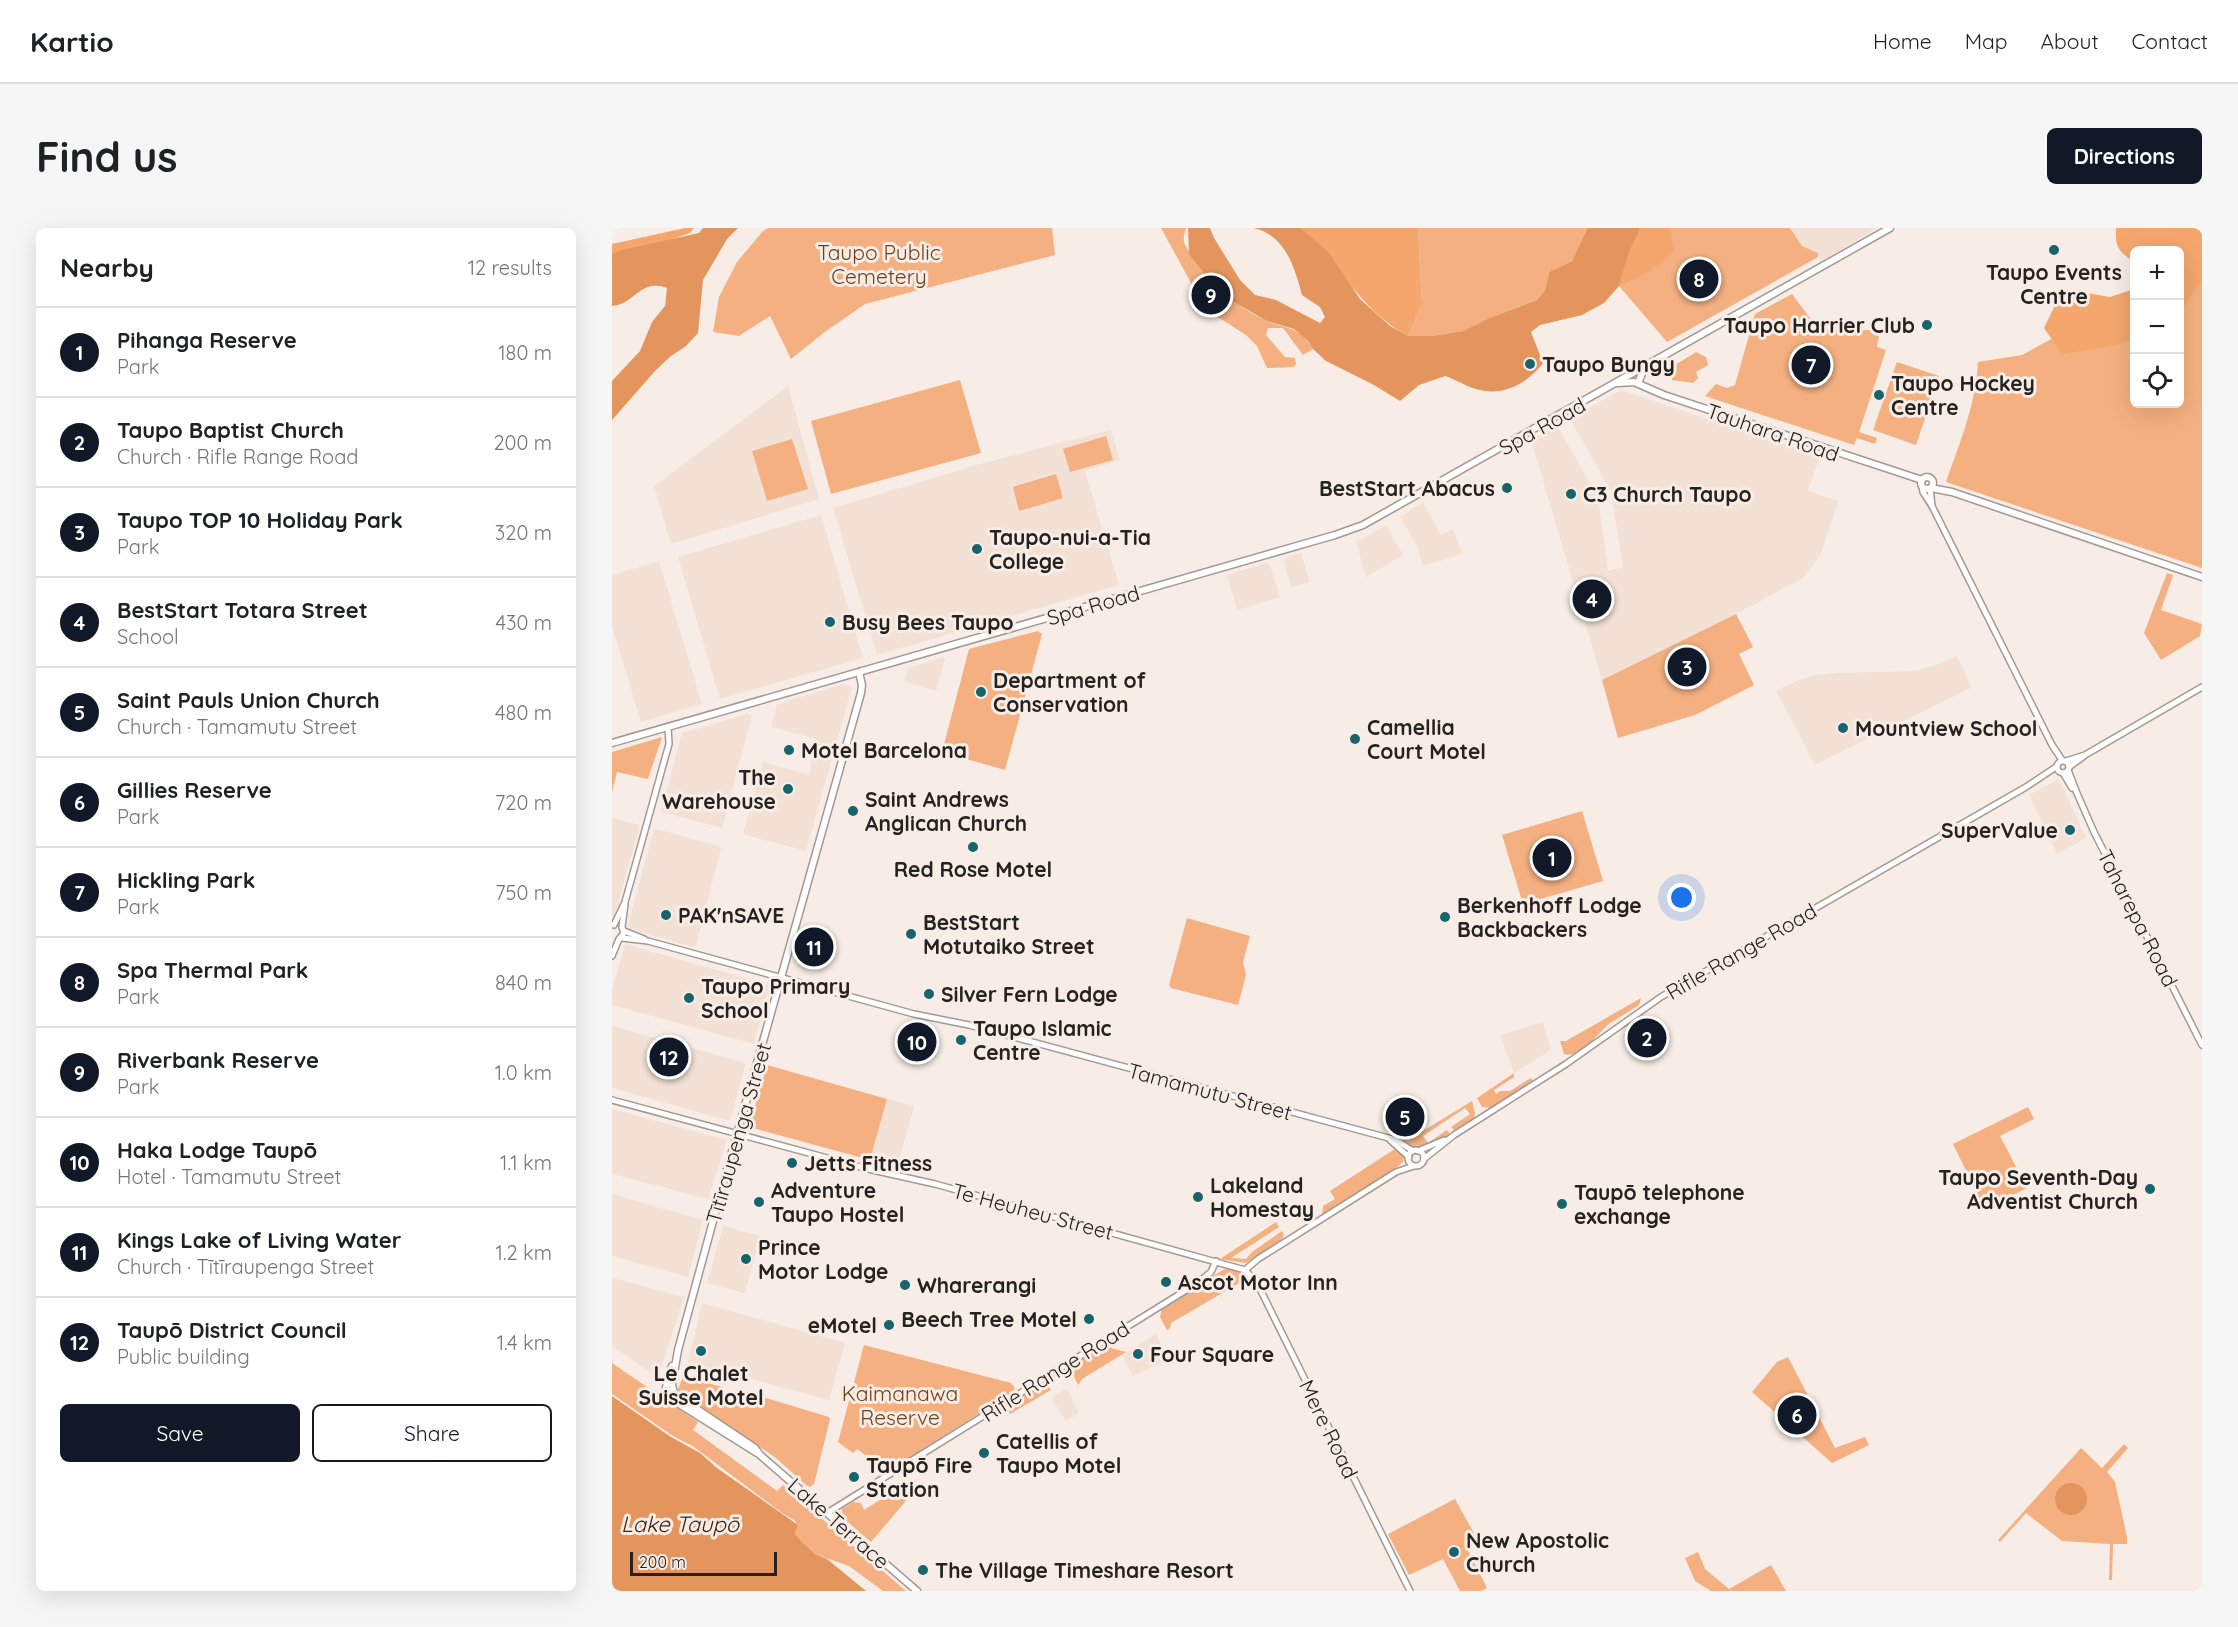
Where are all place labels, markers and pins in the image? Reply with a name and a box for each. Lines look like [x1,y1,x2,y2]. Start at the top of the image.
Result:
marker: Taupo Events Centre [2047,243,2061,257]
pin: 8 [1680,256,1718,302]
place label: Taupo Events Centre [1986,259,2122,309]
pin: 9 [1192,272,1230,318]
place label: Taupo Harrier Club [1723,312,1915,338]
marker: Taupo Harrier Club [1920,318,1934,332]
pin: 7 [1792,342,1830,388]
place label: Taupo Bungy [1542,351,1675,377]
marker: Taupo Bungy [1523,357,1537,371]
place label: Taupo Hockey Centre [1891,370,2035,420]
marker: Taupo Hockey Centre [1872,388,1886,402]
place label: BestStart Abacus [1319,475,1495,501]
marker: BestStart Abacus [1500,481,1514,495]
place label: C3 Church Taupo [1583,481,1752,507]
marker: C3 Church Taupo [1564,487,1578,501]
place label: Taupo-nui-a-Tia College [989,524,1151,574]
marker: Taupo-nui-a-Tia College [970,542,984,556]
pin: 4 [1572,576,1612,622]
place label: Busy Bees Taupo [842,609,1014,635]
marker: Busy Bees Taupo [823,615,837,629]
pin: 3 [1668,644,1706,690]
place label: Department of Conservation [993,667,1146,717]
marker: Department of Conservation [974,685,988,699]
place label: Camellia Court Motel [1367,714,1486,764]
place label: Mountview School [1855,715,2038,741]
marker: Mountview School [1836,721,1850,735]
marker: Camellia Court Motel [1348,732,1362,746]
place label: Motel Barcelona [801,737,967,763]
marker: Motel Barcelona [782,743,796,757]
place label: The Warehouse [662,764,776,814]
marker: The Warehouse [781,782,795,796]
place label: Saint Andrews Anglican Church [865,786,1027,836]
marker: Saint Andrews Anglican Church [846,804,860,818]
place label: SuperValue [1941,817,2058,843]
marker: SuperValue [2063,823,2077,837]
pin: 1 [1532,836,1572,880]
marker: Red Rose Motel [966,840,980,854]
place label: Red Rose Motel [894,856,1052,882]
place label: Berkenhoff Lodge Backbackers [1457,892,1642,942]
place label: PAK'nSAVE [678,902,784,928]
marker: PAK'nSAVE [659,908,673,922]
place label: BestStart Motutaiko Street [923,909,1095,959]
marker: Berkenhoff Lodge Backbackers [1438,910,1452,924]
pin: 11 [794,924,834,970]
marker: BestStart Motutaiko Street [904,927,918,941]
place label: Taupo Primary School [701,973,850,1023]
place label: Silver Fern Lodge [941,981,1118,1007]
marker: Silver Fern Lodge [922,987,936,1001]
marker: Taupo Primary School [682,991,696,1005]
place label: Taupo Islamic Centre [973,1015,1112,1065]
pin: 2 [1628,1016,1666,1060]
pin: 10 [898,1020,936,1064]
marker: Taupo Islamic Centre [954,1033,968,1047]
pin: 12 [650,1034,688,1080]
pin: 5 [1386,1094,1424,1140]
place label: Jetts Fitness [804,1150,932,1176]
marker: Jetts Fitness [785,1156,799,1170]
place label: Taupo Seventh-Day Adventist Church [1938,1164,2138,1214]
place label: Lakeland Homestay [1210,1172,1314,1222]
place label: Adventure Taupo Hostel [771,1177,904,1227]
place label: Taupō telephone exchange [1574,1179,1745,1229]
marker: Taupo Seventh-Day Adventist Church [2143,1182,2157,1196]
marker: Lakeland Homestay [1191,1190,1205,1204]
marker: Adventure Taupo Hostel [752,1195,766,1209]
marker: Taupō telephone exchange [1555,1197,1569,1211]
place label: Prince Motor Lodge [758,1234,888,1284]
marker: Prince Motor Lodge [739,1252,753,1266]
place label: Ascot Motor Inn [1178,1269,1338,1295]
place label: Wharerangi [917,1272,1036,1298]
marker: Ascot Motor Inn [1159,1275,1173,1289]
marker: Wharerangi [898,1278,912,1292]
place label: Beech Tree Motel [901,1306,1077,1332]
place label: eMotel [808,1312,877,1338]
marker: Beech Tree Motel [1082,1312,1096,1326]
marker: eMotel [882,1318,896,1332]
place label: Four Square [1150,1341,1274,1367]
marker: Le Chalet Suisse Motel [694,1344,708,1358]
marker: Four Square [1131,1347,1145,1361]
place label: Le Chalet Suisse Motel [638,1360,764,1410]
pin: 6 [1778,1392,1816,1438]
place label: Catellis of Taupo Motel [996,1428,1121,1478]
marker: Catellis of Taupo Motel [977,1446,991,1460]
place label: Taupō Fire Station [866,1452,972,1502]
marker: Taupō Fire Station [847,1470,861,1484]
place label: New Apostolic Church [1466,1527,1609,1577]
marker: New Apostolic Church [1447,1545,1461,1559]
place label: The Village Timeshare Resort [935,1557,1234,1583]
marker: The Village Timeshare Resort [916,1563,930,1577]

